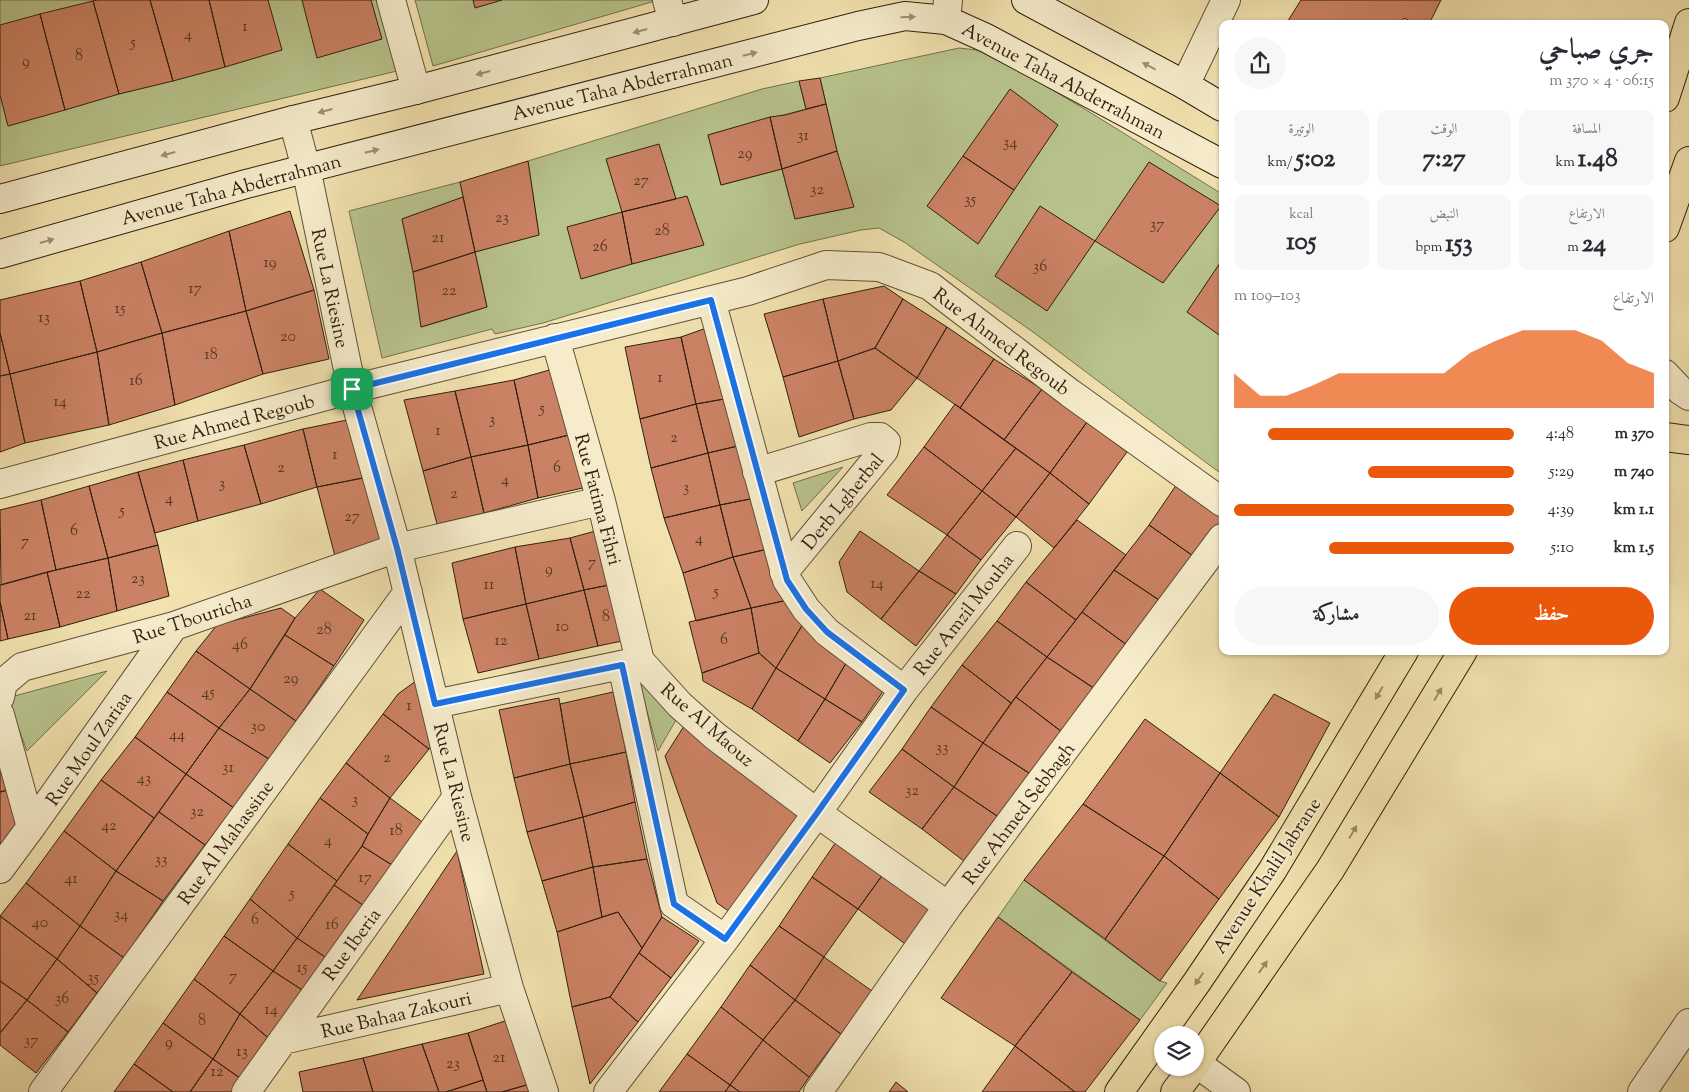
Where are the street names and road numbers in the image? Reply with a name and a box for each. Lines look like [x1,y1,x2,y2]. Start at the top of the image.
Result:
street label: Avenue Taha Abderrahman [956,17,1169,147]
street label: Avenue Taha Abderrahman [509,48,736,129]
street label: Avenue Taha Abderrahman [119,149,345,234]
street label: Rue La Riesine [303,226,354,351]
street label: Rue Ahmed Regoub [926,282,1075,404]
street label: Rue Ahmed Regoub [151,389,318,458]
street label: Rue Fatima Fihri [566,431,627,568]
street label: Derb Lgherbal [797,449,891,557]
street label: Rue Amzil Mouha [909,549,1021,682]
street label: Rue Tbouricha [130,588,256,652]
street label: Rue Al Maouz [654,678,759,774]
street label: Rue Moul Zariaa [41,687,140,812]
street label: Rue La Riesine [425,720,480,845]
street label: Rue Ahmed Sebbagh [957,738,1083,891]
street label: Rue Al Mahassine [173,776,282,911]
street label: Avenue Khalil Jabrane [1207,793,1329,960]
street label: Rue Iberia [317,903,389,987]
street label: Rue Bahaa Zakouri [319,986,474,1047]

